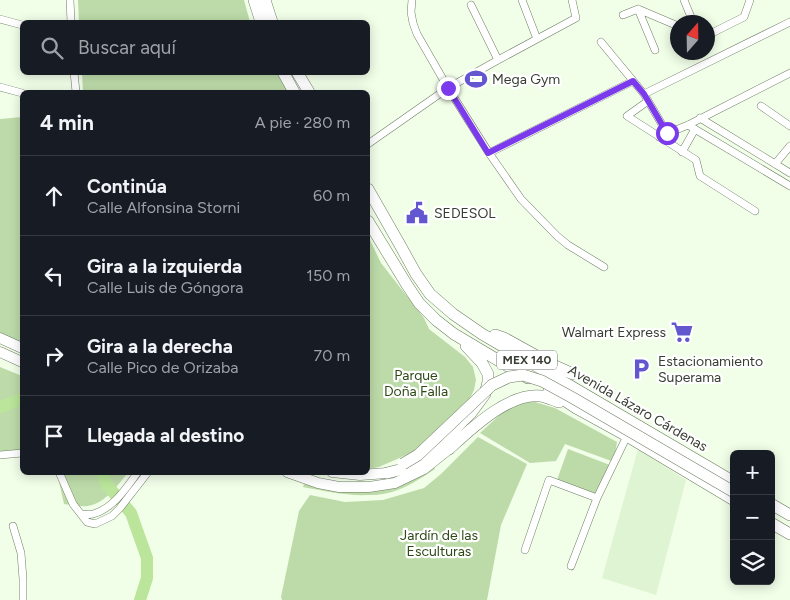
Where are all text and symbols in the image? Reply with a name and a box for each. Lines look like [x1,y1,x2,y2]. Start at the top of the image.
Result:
north arrow [670,15,715,60]
search box [20,20,370,75]
icon: search [38,34,66,62]
text: Buscar aquí [78,36,176,59]
sports icon: Mega Gym [463,66,489,92]
place label: Mega Gym [492,71,560,88]
route end [437,77,460,100]
text: 4 min [40,110,94,135]
text: A pie · 280 m [255,113,350,132]
route start [656,122,679,145]
text: Continúa [87,175,167,198]
icon: ahead [40,182,68,210]
text: 60 m [313,186,350,205]
text: Calle Alfonsina Storni [87,198,240,217]
public building icon: SEDESOL [404,200,430,226]
place label: SEDESOL [434,205,496,222]
text: Gira a la izquierda [87,255,242,278]
icon: left [40,262,68,290]
text: 150 m [306,266,350,285]
text: Calle Luis de Góngora [87,278,243,297]
supermarket icon: Walmart Express [669,319,695,345]
place label: Walmart Express [562,324,666,341]
text: Gira a la derecha [87,335,233,358]
icon: right [40,342,68,370]
text: 70 m [314,346,350,365]
road number: MEX 140 [497,350,557,370]
place label: Estacionamiento Superama [658,353,763,386]
parking icon: Estacionamiento Superama [628,356,654,382]
text: Calle Pico de Orizaba [87,358,238,377]
street label: Avenida Lázaro Cárdenas [565,362,710,455]
park label: Parque Doña Falla [384,367,448,400]
icon: arrive [40,422,68,450]
text: Llegada al destino [87,424,244,447]
map controls [730,450,775,585]
button: + [730,450,775,495]
button: − [730,495,775,540]
park label: Jardín de las Esculturas [400,527,478,560]
button: layers [730,540,775,585]

